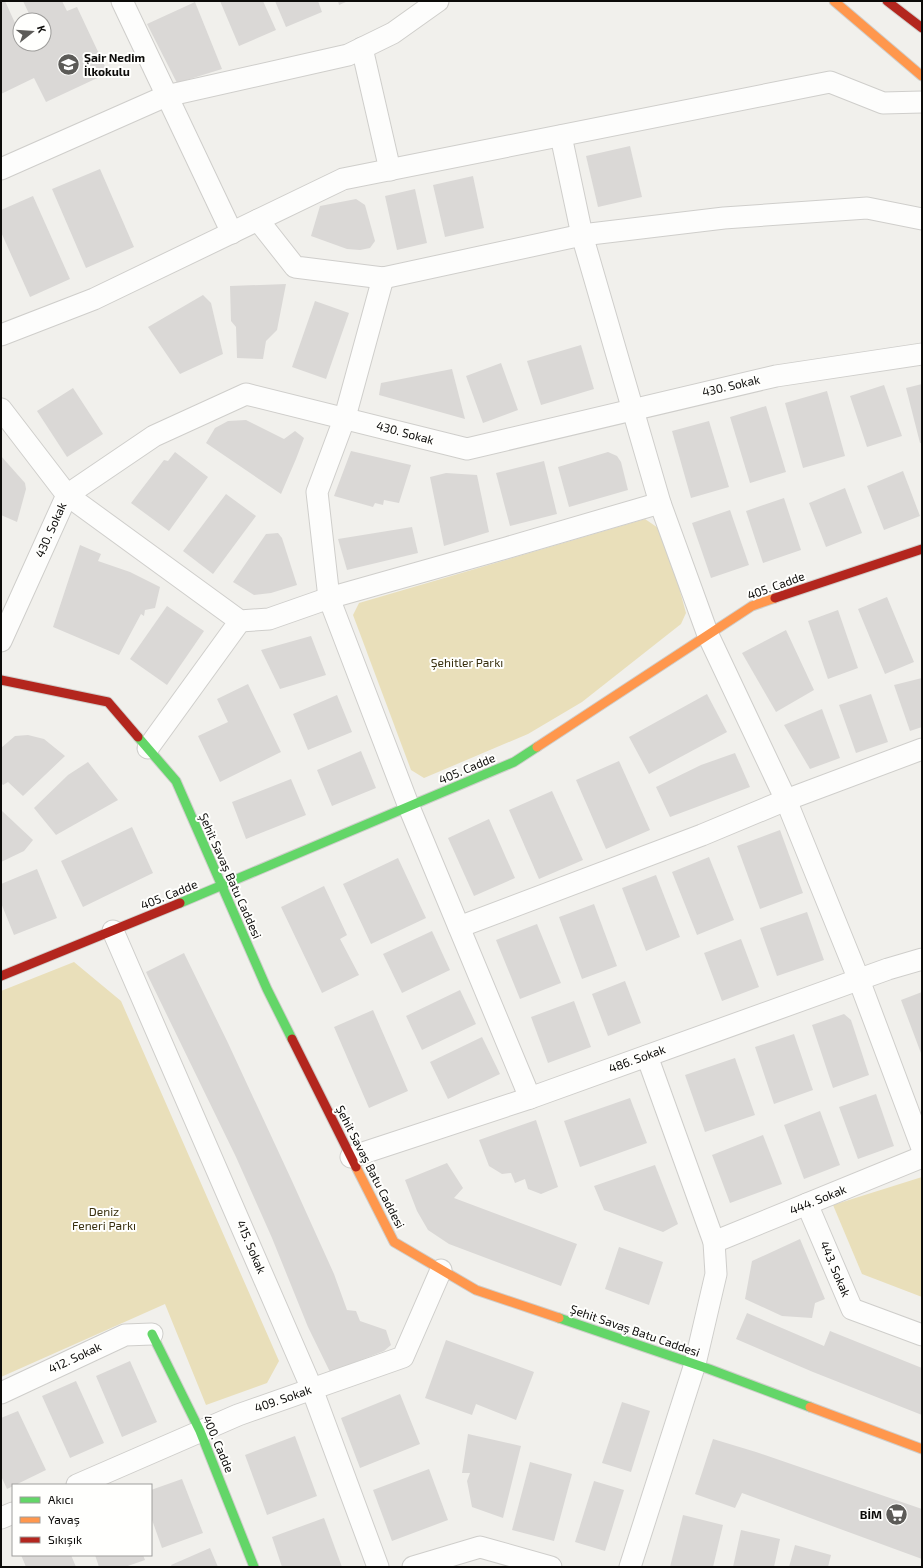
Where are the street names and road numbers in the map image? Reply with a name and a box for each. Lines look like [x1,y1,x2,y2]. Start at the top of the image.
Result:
street label: 430. Sokak [700,372,761,398]
street label: 430. Sokak [375,418,436,446]
street label: 430. Sokak [32,500,68,559]
street label: 405. Cadde [745,568,806,602]
street label: 405. Cadde [436,750,497,786]
street label: Şehit Savaş Batu Caddesi [195,811,265,941]
street label: 405. Cadde [138,876,199,912]
street label: 486. Sokak [606,1041,667,1075]
street label: Şehit Savaş Batu Caddesi [332,1103,408,1231]
street label: 444. Sokak [787,1181,848,1217]
street label: 415. Sokak [234,1218,269,1275]
street label: 443. Sokak [818,1239,854,1299]
street label: Şehit Savaş Batu Caddesi [568,1301,702,1361]
street label: 412. Sokak [46,1339,103,1375]
street label: 409. Sokak [252,1382,313,1414]
street label: 400. Cadde [201,1413,237,1474]

